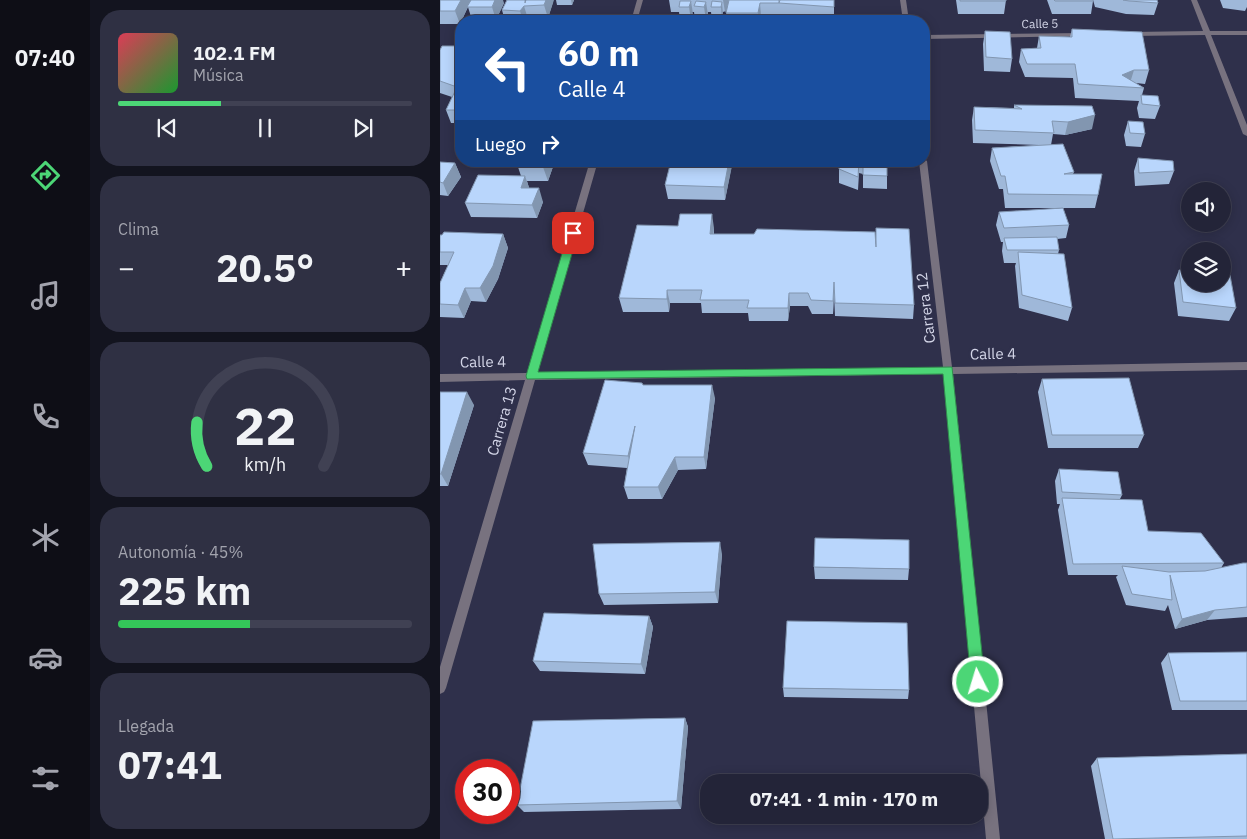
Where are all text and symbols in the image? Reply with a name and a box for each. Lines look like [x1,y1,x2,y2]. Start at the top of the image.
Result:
street label: Calle 5 [1021,16,1059,31]
text: 60 m [558,30,640,76]
icon: left [475,35,540,100]
text: 102.1 FM [193,41,276,65]
text: 07:40 [15,43,75,72]
text: Música [193,65,243,85]
text: Calle 4 [558,74,626,103]
icon: previous [153,114,181,142]
icon: pause [251,114,279,142]
icon: next [349,114,377,142]
icon: right [536,130,564,158]
text: Luego [475,132,526,156]
icon: directions [28,158,63,193]
map controls [1181,182,1231,292]
button: sound [1181,182,1231,232]
pin [552,212,594,254]
text: Clima [118,219,159,239]
icon: arrive [559,219,587,247]
button: layers [1181,242,1231,292]
text: 20.5° [216,243,314,292]
text: − [118,249,135,286]
text: + [395,249,412,286]
street label: Carrera 12 [912,271,939,345]
icon: music [28,278,63,313]
street label: Calle 4 [970,344,1016,363]
street label: Calle 4 [460,352,506,371]
street label: Carrera 13 [483,384,521,458]
text: 22 [234,392,296,459]
icon: phone [28,399,63,434]
text: km/h [244,453,286,476]
icon: climate [28,520,63,555]
text: Autonomía · 45% [118,542,243,562]
text: 225 km [118,566,251,615]
icon: car [28,640,63,675]
position arrow [951,655,1003,707]
text: Llegada [118,716,174,736]
text: 07:41 [118,740,222,789]
speed limit sign: 30 [455,759,520,824]
icon: filters [28,761,63,796]
text: 07:41 · 1 min · 170 m [750,787,938,811]

